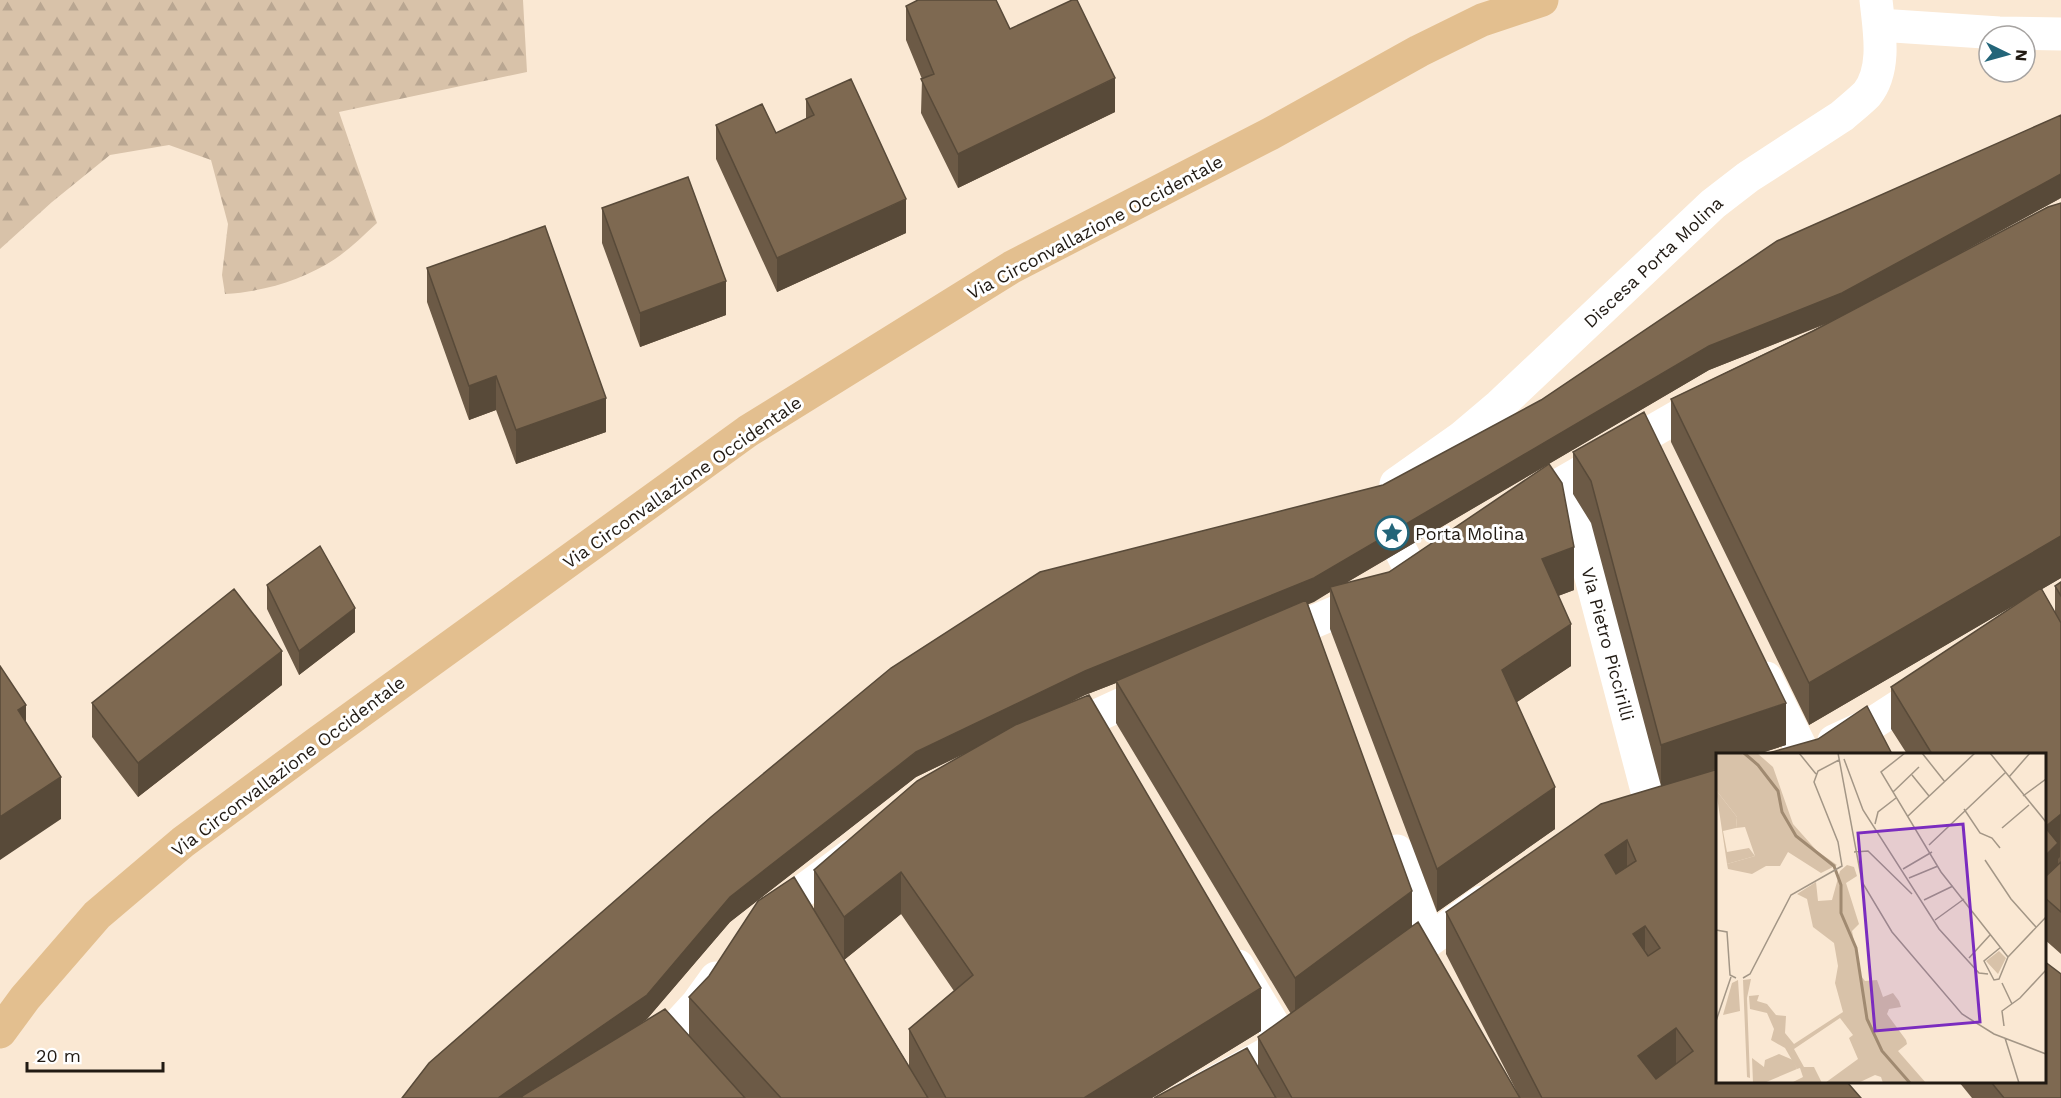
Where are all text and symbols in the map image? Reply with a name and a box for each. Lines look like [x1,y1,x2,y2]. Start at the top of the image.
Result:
north arrow [1977,24,2037,84]
text: N [2011,49,2031,62]
street label: Via Circonvallazione Occidentale [964,150,1226,304]
street label: Discesa Porta Molina [1579,192,1727,332]
street label: Via Circonvallazione Occidentale [559,391,805,573]
place icon: Porta Molina [1374,515,1410,551]
place label: Porta Molina [1415,523,1525,544]
street label: Via Pietro Piccirilli [1577,565,1639,723]
street label: Via Circonvallazione Occidentale [167,671,409,861]
inset map [1716,753,2046,1083]
scale bar [27,1035,164,1073]
text: 20 m [36,1045,81,1066]

